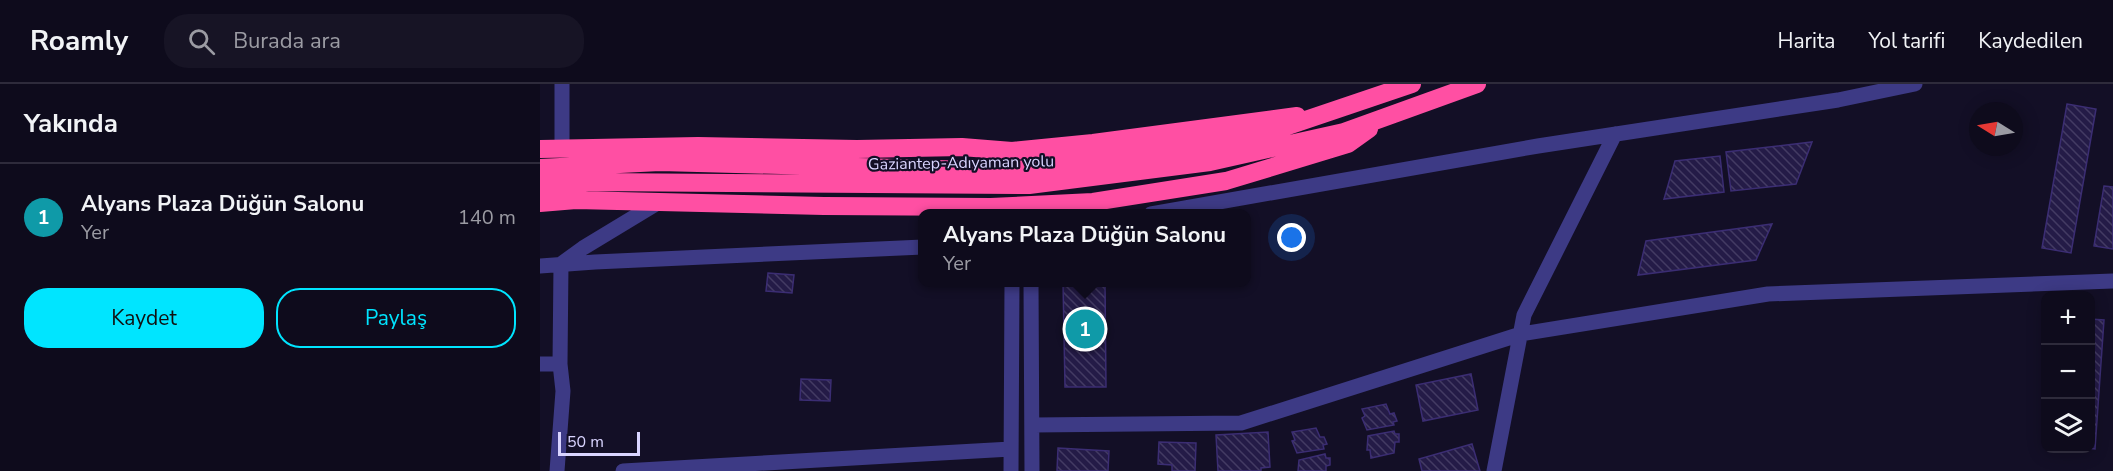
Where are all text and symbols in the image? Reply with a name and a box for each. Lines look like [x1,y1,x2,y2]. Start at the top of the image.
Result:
search box [164,14,584,68]
text: Roamly [30,22,128,60]
icon: search [185,25,218,58]
text: Burada ara [233,26,341,56]
text: Harita [1777,27,1835,55]
text: Yol tarifi [1868,27,1945,55]
text: Kaydedilen [1978,27,2083,55]
north arrow [1969,102,2023,156]
text: Yakında [24,106,118,141]
street label: Gaziantep-Adıyaman yolu [868,150,1054,176]
text: Alyans Plaza Düğün Salonu [81,189,364,219]
text: 1 [38,204,50,231]
text: 140 m [458,204,516,231]
popup [918,209,1251,287]
text: Yer [81,219,109,246]
text: Alyans Plaza Düğün Salonu [943,220,1226,250]
your location [1277,223,1306,252]
text: Yer [943,250,971,277]
button: Kaydet [24,288,264,348]
button: Paylaş [276,288,516,348]
map controls [2041,291,2095,453]
button: + [2041,291,2095,345]
pin: 1 [1066,306,1104,352]
button: − [2041,345,2095,399]
button: layers [2041,399,2095,453]
scale bar [558,429,640,456]
text: 50 m [567,431,604,453]

